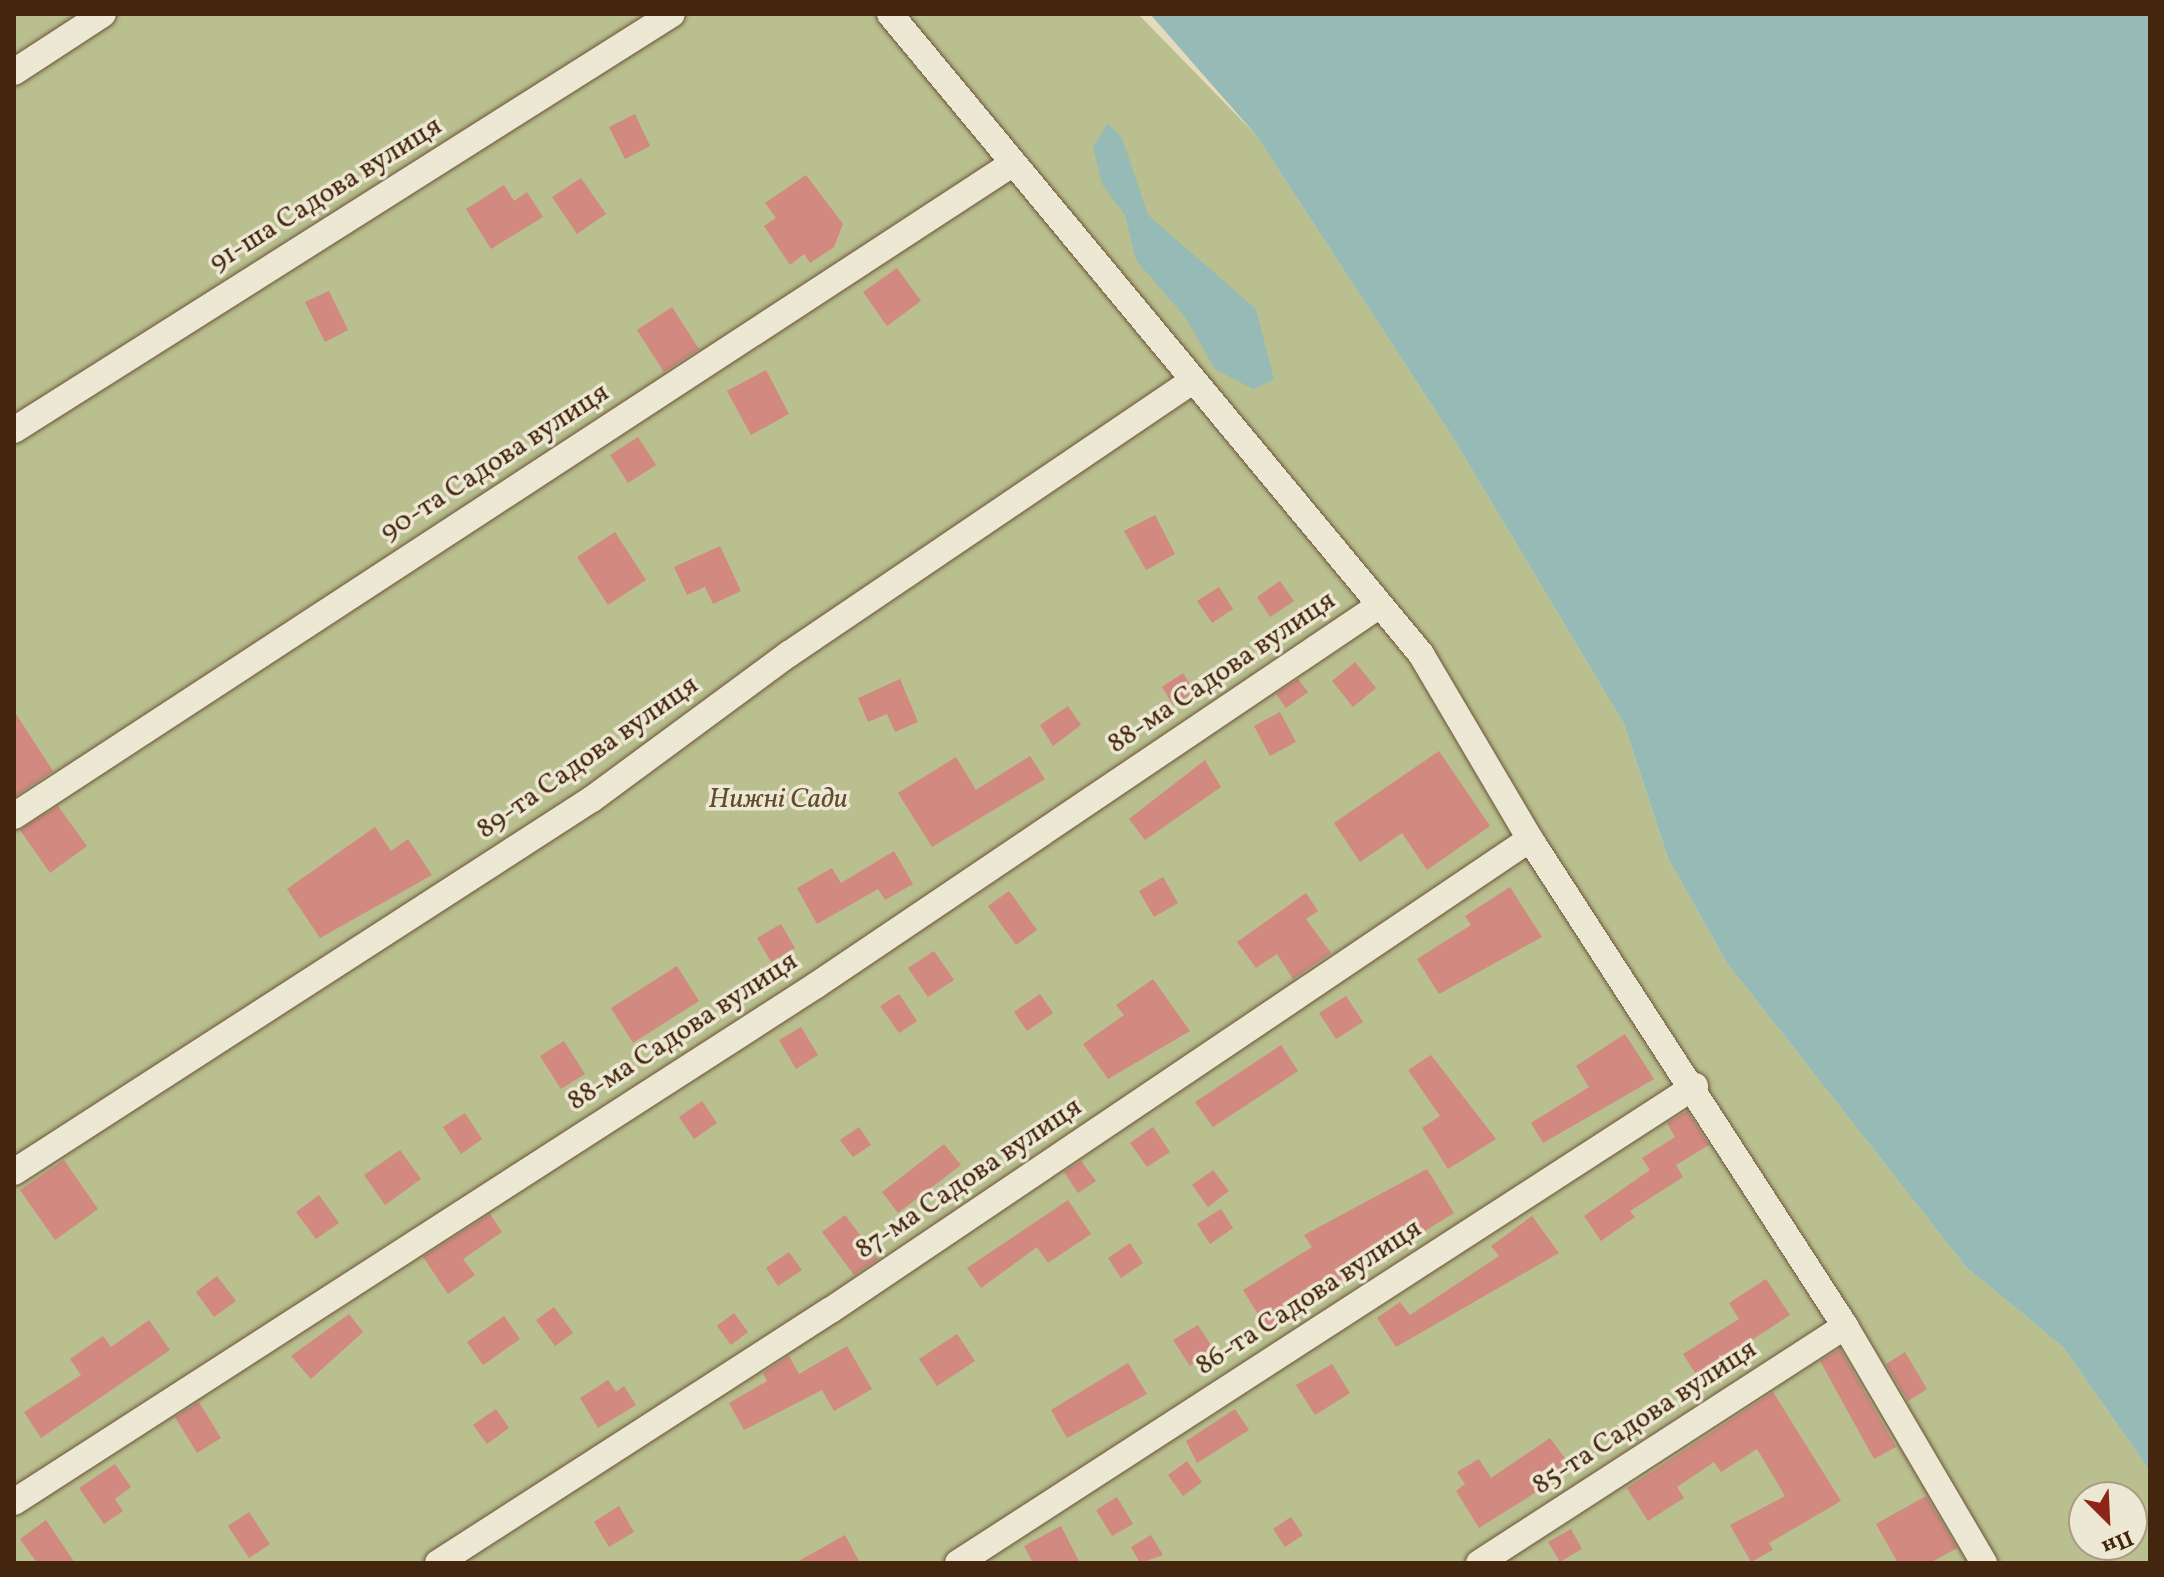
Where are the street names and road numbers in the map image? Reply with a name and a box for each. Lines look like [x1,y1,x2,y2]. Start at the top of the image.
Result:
street label: 91-ша Садова вулиця [204,110,448,280]
street label: 90-та Садова вулиця [374,377,616,549]
street label: 88-ма Садова вулиця [1102,584,1342,762]
street label: 89-та Садова вулиця [471,669,705,847]
street label: 88-ма Садова вулиця [562,945,804,1119]
street label: 87-ма Садова вулиця [850,1091,1088,1267]
street label: 86-та Садова вулиця [1190,1213,1428,1383]
street label: 85-та Садова вулиця [1527,1333,1763,1503]

